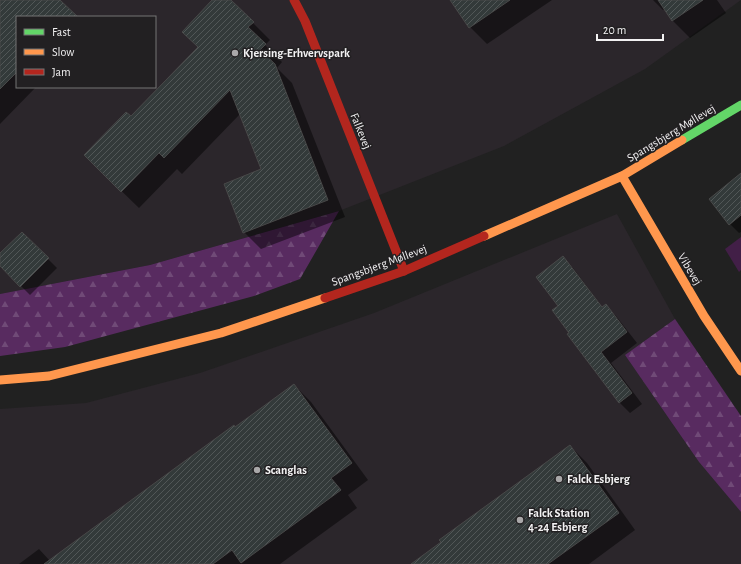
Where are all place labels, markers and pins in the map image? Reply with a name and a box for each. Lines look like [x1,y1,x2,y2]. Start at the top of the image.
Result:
place label: Kjersing-Erhvervspark [243,47,350,60]
marker: Kjersing-Erhvervspark [230,48,240,58]
place label: Scanglas [265,464,307,476]
marker: Scanglas [252,465,262,475]
place label: Falck Esbjerg [567,473,631,486]
marker: Falck Esbjerg [554,474,564,484]
place label: Falck Station 4-24 Esbjerg [528,507,590,534]
marker: Falck Station 4-24 Esbjerg [515,515,525,525]

